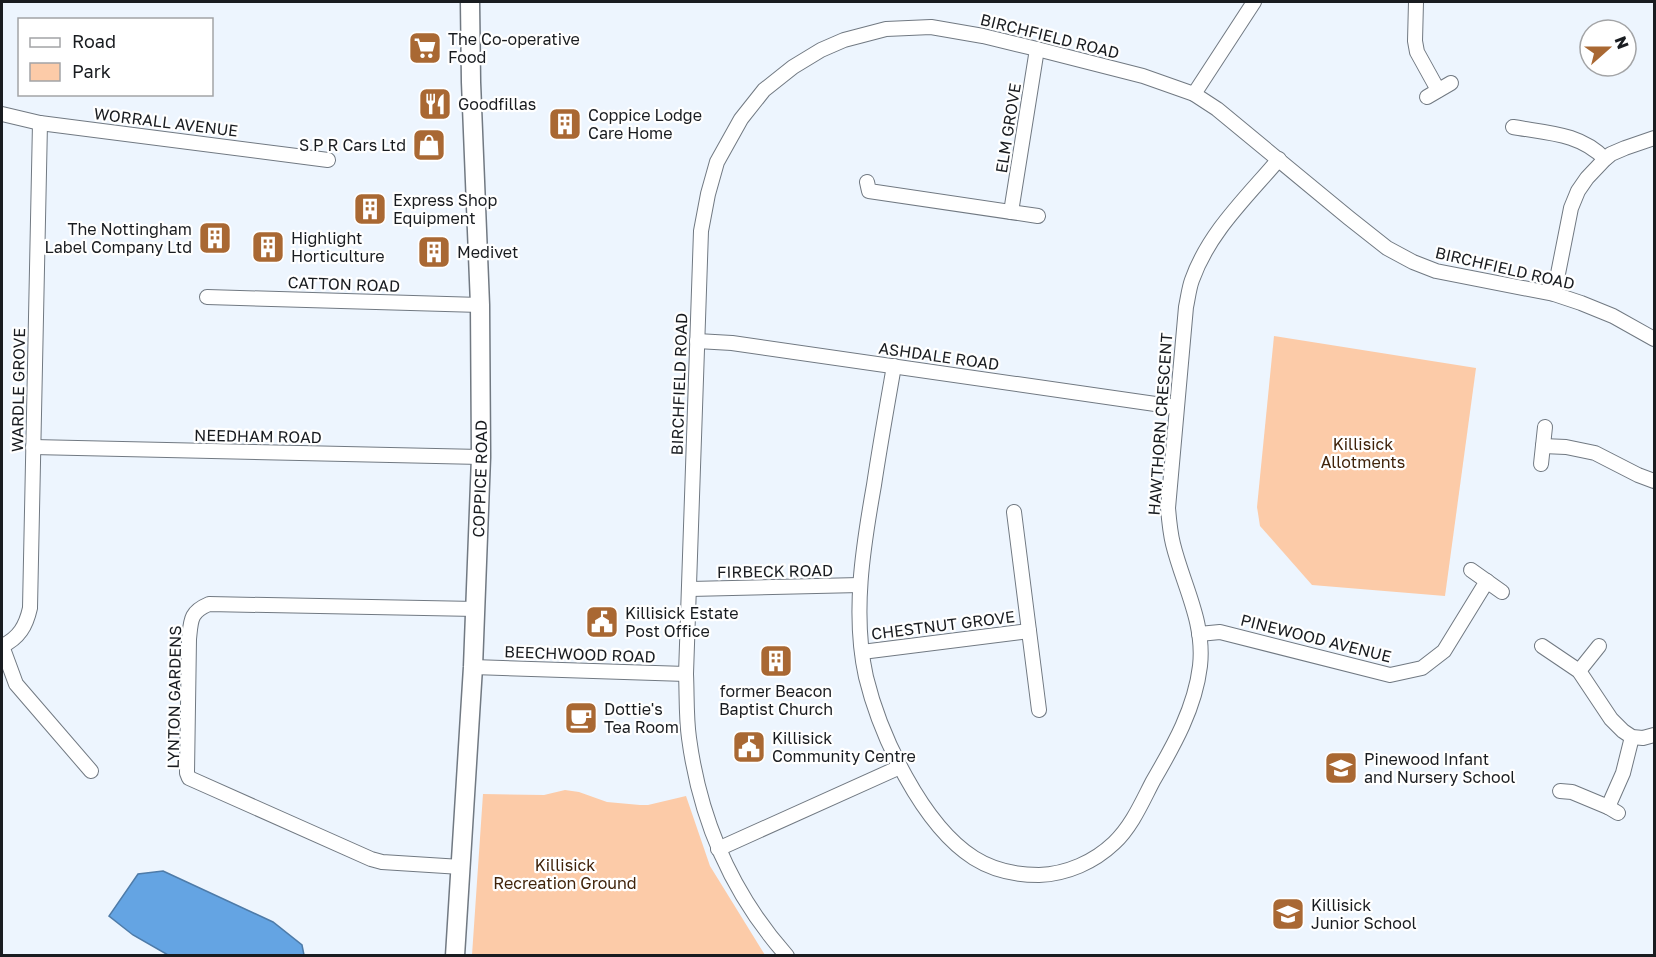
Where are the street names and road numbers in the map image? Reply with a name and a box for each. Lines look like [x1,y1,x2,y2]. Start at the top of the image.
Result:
street label: BIRCHFIELD ROAD [978,9,1122,63]
street label: ELM GROVE [991,82,1025,174]
street label: WORRALL AVENUE [93,103,239,141]
street label: BIRCHFIELD ROAD [1433,242,1577,294]
street label: CATTON ROAD [287,272,401,296]
street label: BIRCHFIELD ROAD [667,312,691,456]
street label: WARDLE GROVE [7,328,29,452]
street label: HAWTHORN CRESCENT [1144,332,1176,516]
street label: ASHDALE ROAD [877,338,1001,374]
street label: COPPICE ROAD [468,420,491,538]
street label: NEEDHAM ROAD [194,425,322,447]
street label: FIRBECK ROAD [717,560,833,582]
street label: CHESTNUT GROVE [870,606,1016,644]
street label: PINEWOOD AVENUE [1238,610,1394,666]
street label: LYNTON GARDENS [163,625,185,769]
street label: BEECHWOOD ROAD [504,641,656,667]

